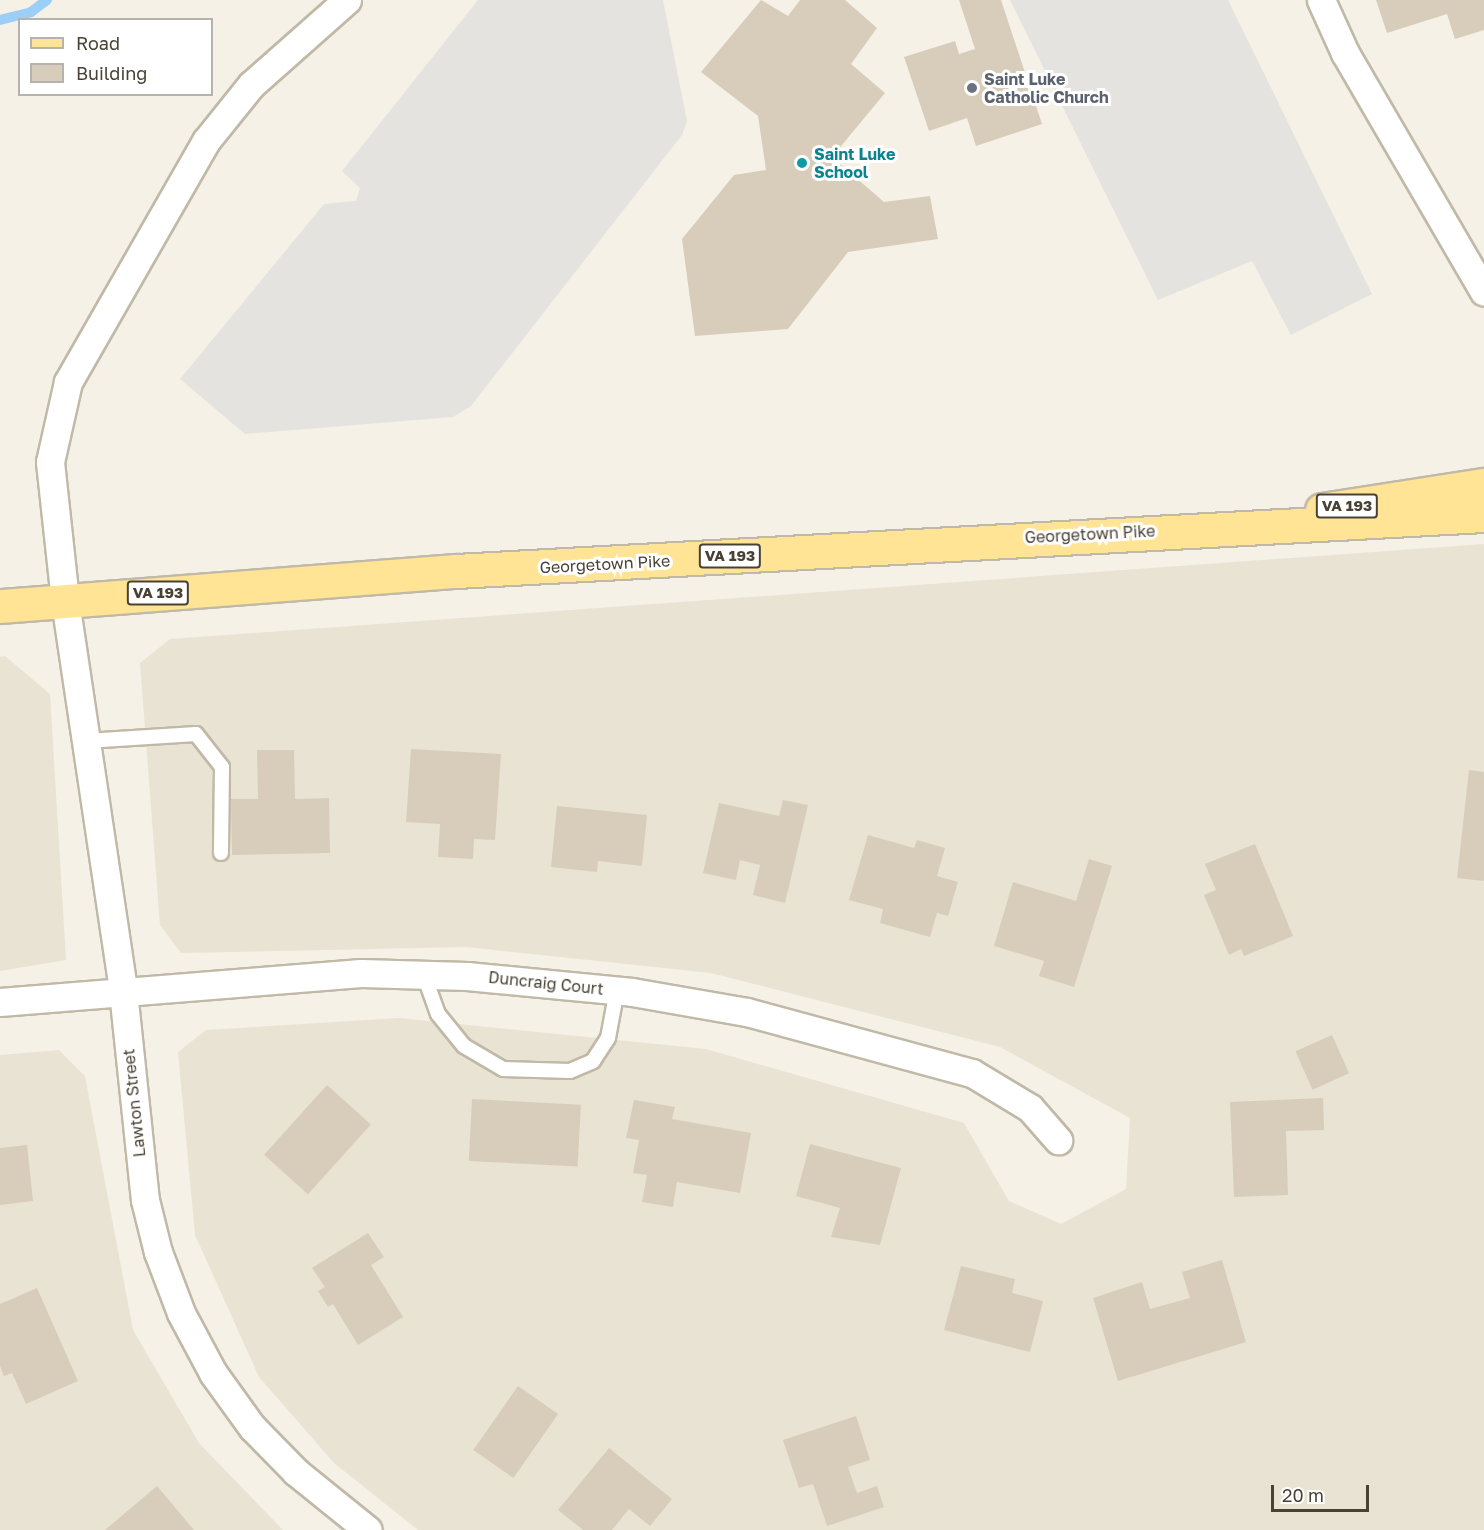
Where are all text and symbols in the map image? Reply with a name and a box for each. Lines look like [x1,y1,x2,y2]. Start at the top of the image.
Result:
legend [18,18,213,96]
text: Road [76,32,120,54]
text: Building [76,62,147,84]
place label: Saint Luke Catholic Church [984,69,1109,107]
marker: Saint Luke Catholic Church [965,81,979,95]
place label: Saint Luke School [814,144,895,182]
marker: Saint Luke School [795,156,809,170]
road number: VA 193 [1316,494,1378,518]
street label: Georgetown Pike [1024,521,1156,547]
road number: VA 193 [698,544,762,568]
street label: Georgetown Pike [539,551,671,577]
road number: VA 193 [126,581,190,605]
street label: Duncraig Court [487,967,605,999]
street label: Lawton Street [119,1048,149,1158]
scale bar [1274,1473,1372,1511]
text: 20 m [1282,1484,1324,1506]

